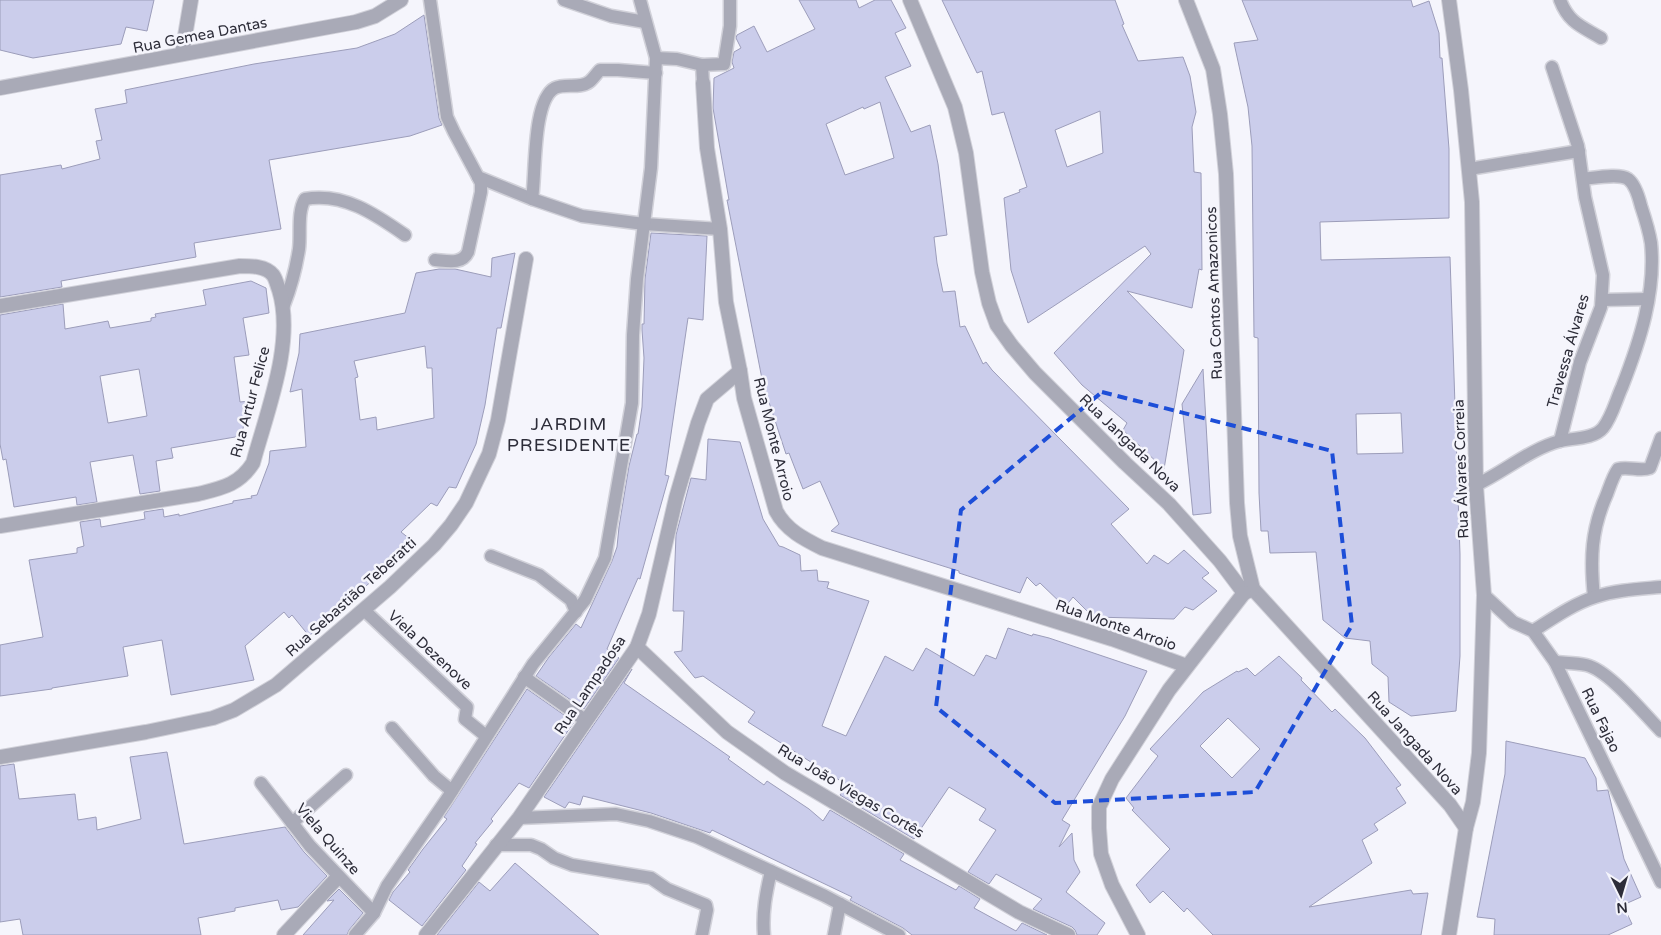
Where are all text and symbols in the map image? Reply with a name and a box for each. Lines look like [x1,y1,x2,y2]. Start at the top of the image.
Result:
street label: Rua Gemea Dantas [131,13,269,57]
street label: Rua Contos Amazonicos [1202,206,1226,380]
street label: Travessa Álvares [1543,292,1593,410]
street label: Rua Artur Felice [227,344,273,460]
street label: Rua Monte Arroio [750,375,798,503]
street label: Rua Jangada Nova [1076,390,1184,496]
street label: Rua Álvares Correia [1450,399,1472,539]
district label: JARDIM PRESIDENTE [507,413,631,456]
street label: Rua Sebastião Teberatti [282,534,420,660]
street label: Rua Monte Arroio [1053,596,1179,654]
street label: Viela Dezenove [384,606,476,694]
street label: Rua Lampadosa [550,632,630,738]
street label: Rua Fajao [1578,685,1624,755]
street label: Rua Jangada Nova [1364,687,1466,799]
street label: Rua João Viegas Cortês [775,740,927,842]
street label: Viela Quinze [292,800,364,878]
north arrow [1596,870,1646,920]
text: N [1616,898,1628,916]

